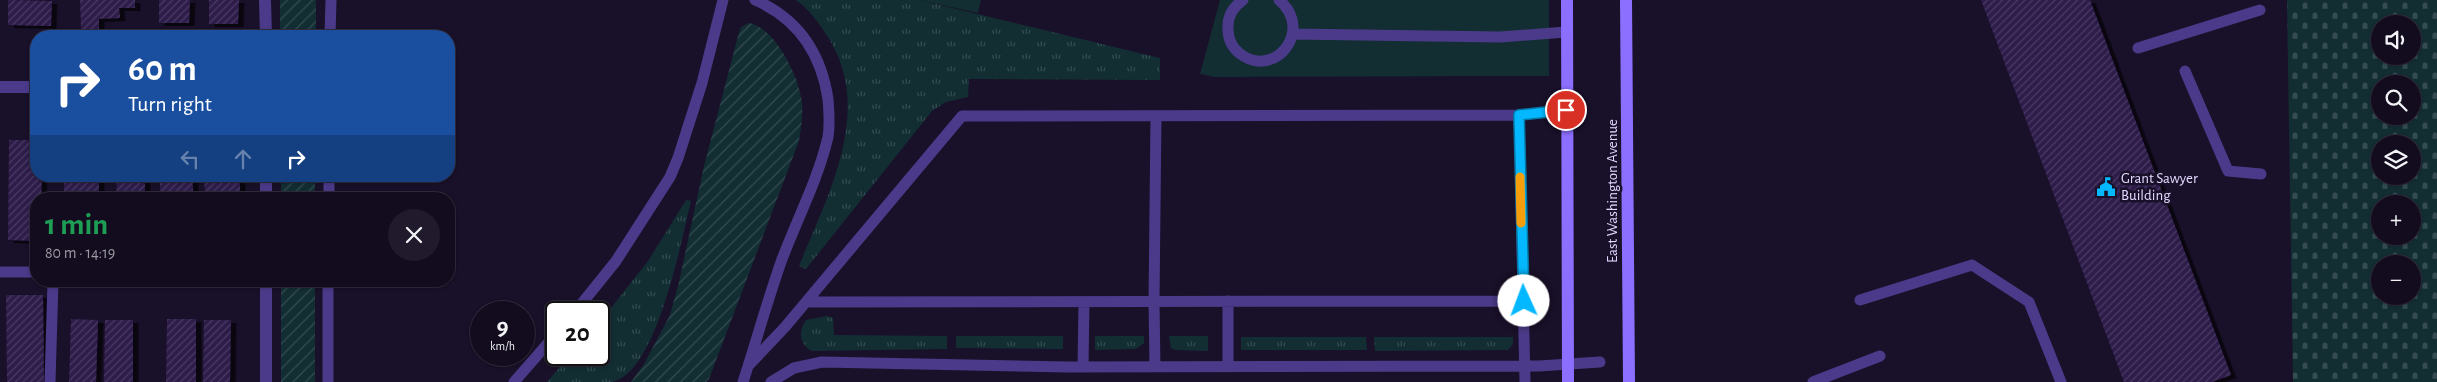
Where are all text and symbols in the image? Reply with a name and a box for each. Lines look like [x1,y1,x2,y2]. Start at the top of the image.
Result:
map controls [2371,15,2421,305]
button: sound [2371,15,2421,65]
icon: right [45,50,110,115]
text: 60 m [128,52,197,87]
button: search [2371,75,2421,125]
pin [1545,89,1587,131]
text: Turn right [128,93,212,115]
icon: arrive [1552,96,1580,124]
street label: East Washington Avenue [1605,119,1620,263]
button: layers [2371,135,2421,185]
icon: left [176,145,204,173]
icon: ahead [229,145,257,173]
icon: right [282,145,310,173]
place label: Grant Sawyer Building [2121,171,2198,203]
public building icon: Grant Sawyer Building [2095,176,2117,198]
button: + [2371,195,2421,245]
button: close [388,209,440,261]
text: 1 min [45,210,108,240]
text: 80 m · 14:19 [45,245,115,261]
button: − [2371,255,2421,305]
position arrow [1497,274,1549,326]
speed limit sign: 20 [545,301,610,366]
text: 9 [496,315,509,340]
text: km/h [490,340,515,352]

